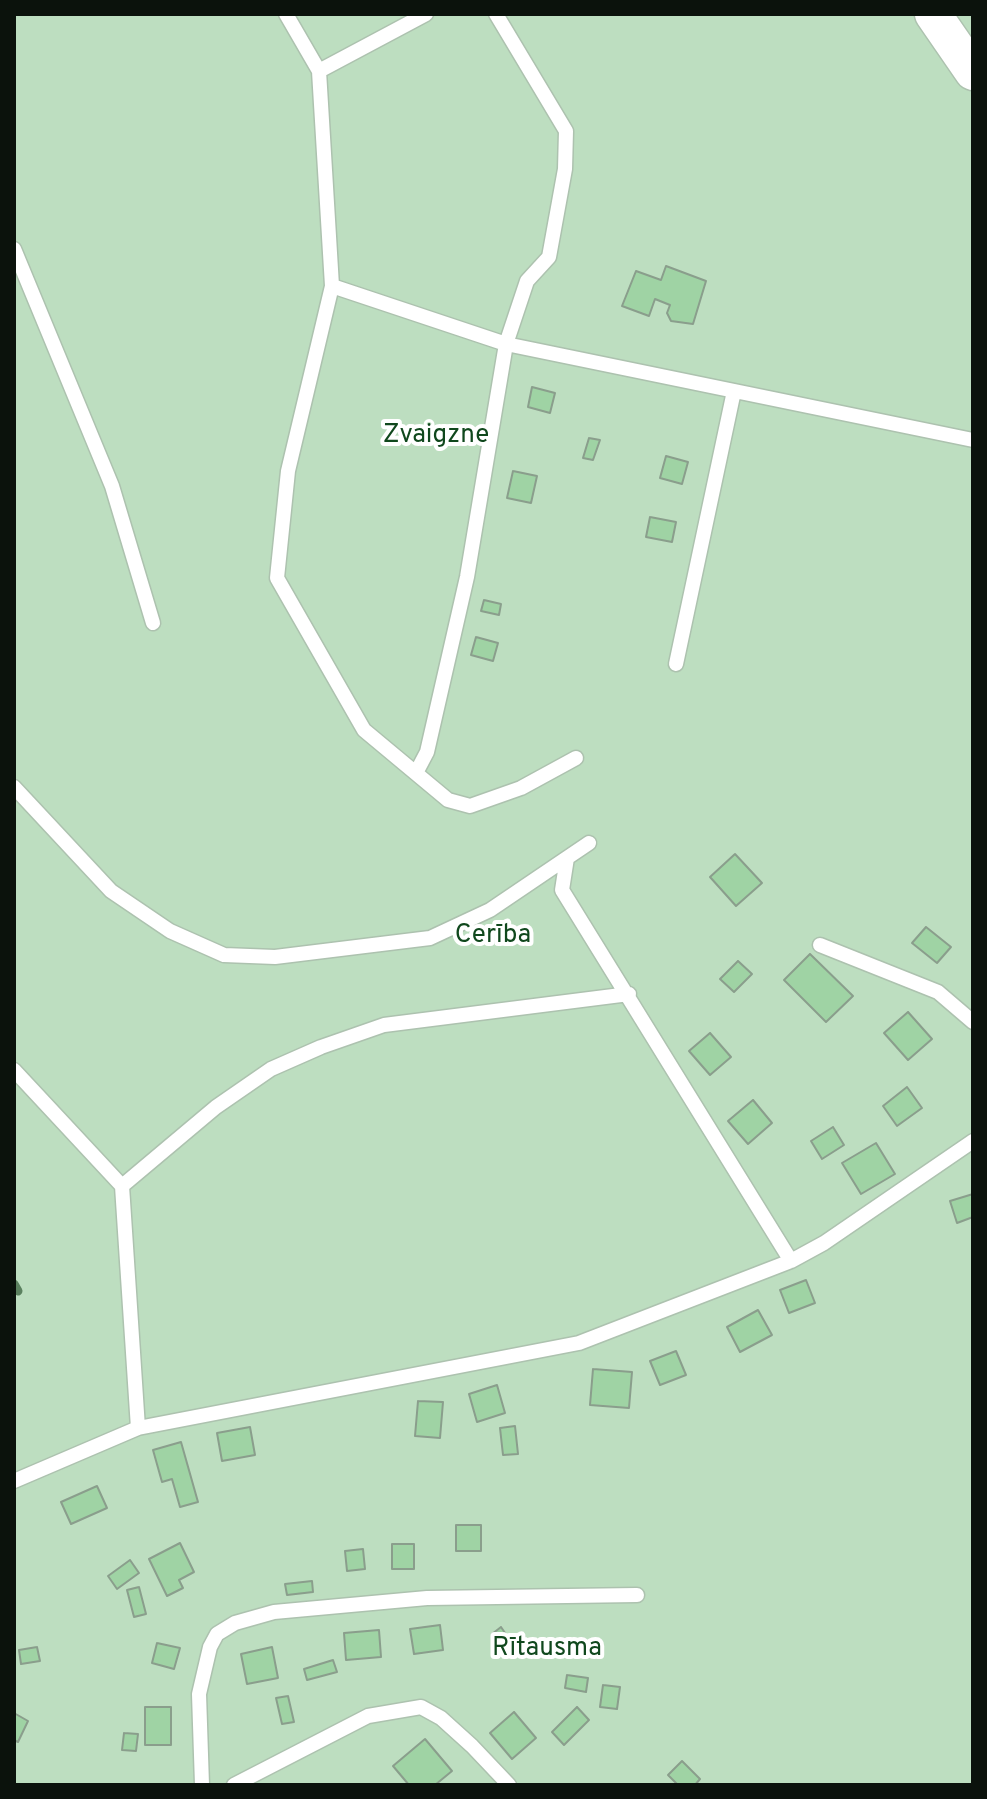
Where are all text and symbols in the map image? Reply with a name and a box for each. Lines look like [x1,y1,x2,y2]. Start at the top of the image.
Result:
park label: Zvaigzne [383,421,489,453]
park label: Cerība [455,921,531,953]
park label: Rītausma [492,1634,602,1666]

